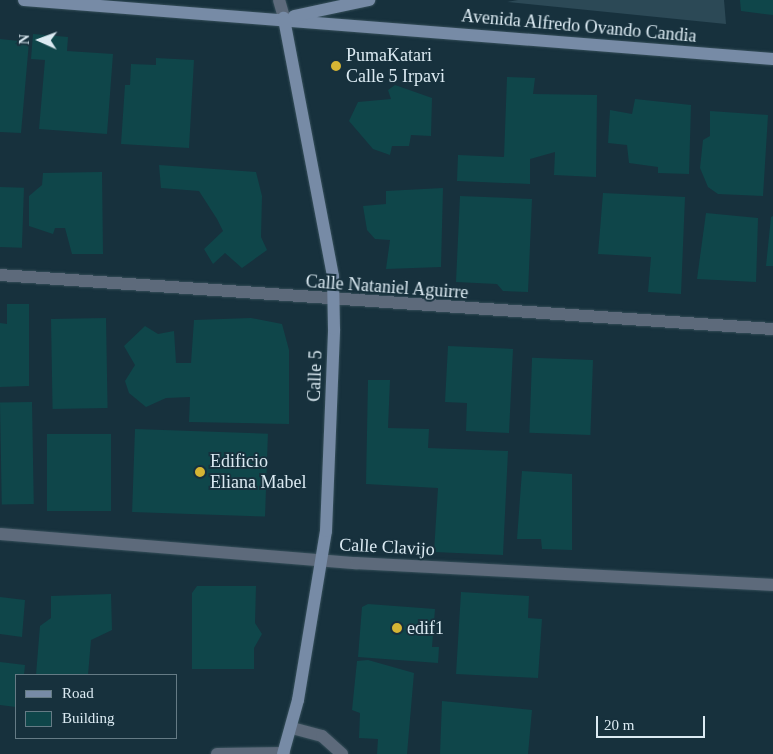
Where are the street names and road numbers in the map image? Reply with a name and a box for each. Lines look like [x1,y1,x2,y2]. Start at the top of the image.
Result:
street label: Avenida Alfredo Ovando Candia [460,5,698,47]
street label: Calle Nataniel Aguirre [304,271,470,303]
street label: Calle 5 [303,350,327,402]
street label: Calle Clavijo [339,534,435,560]

